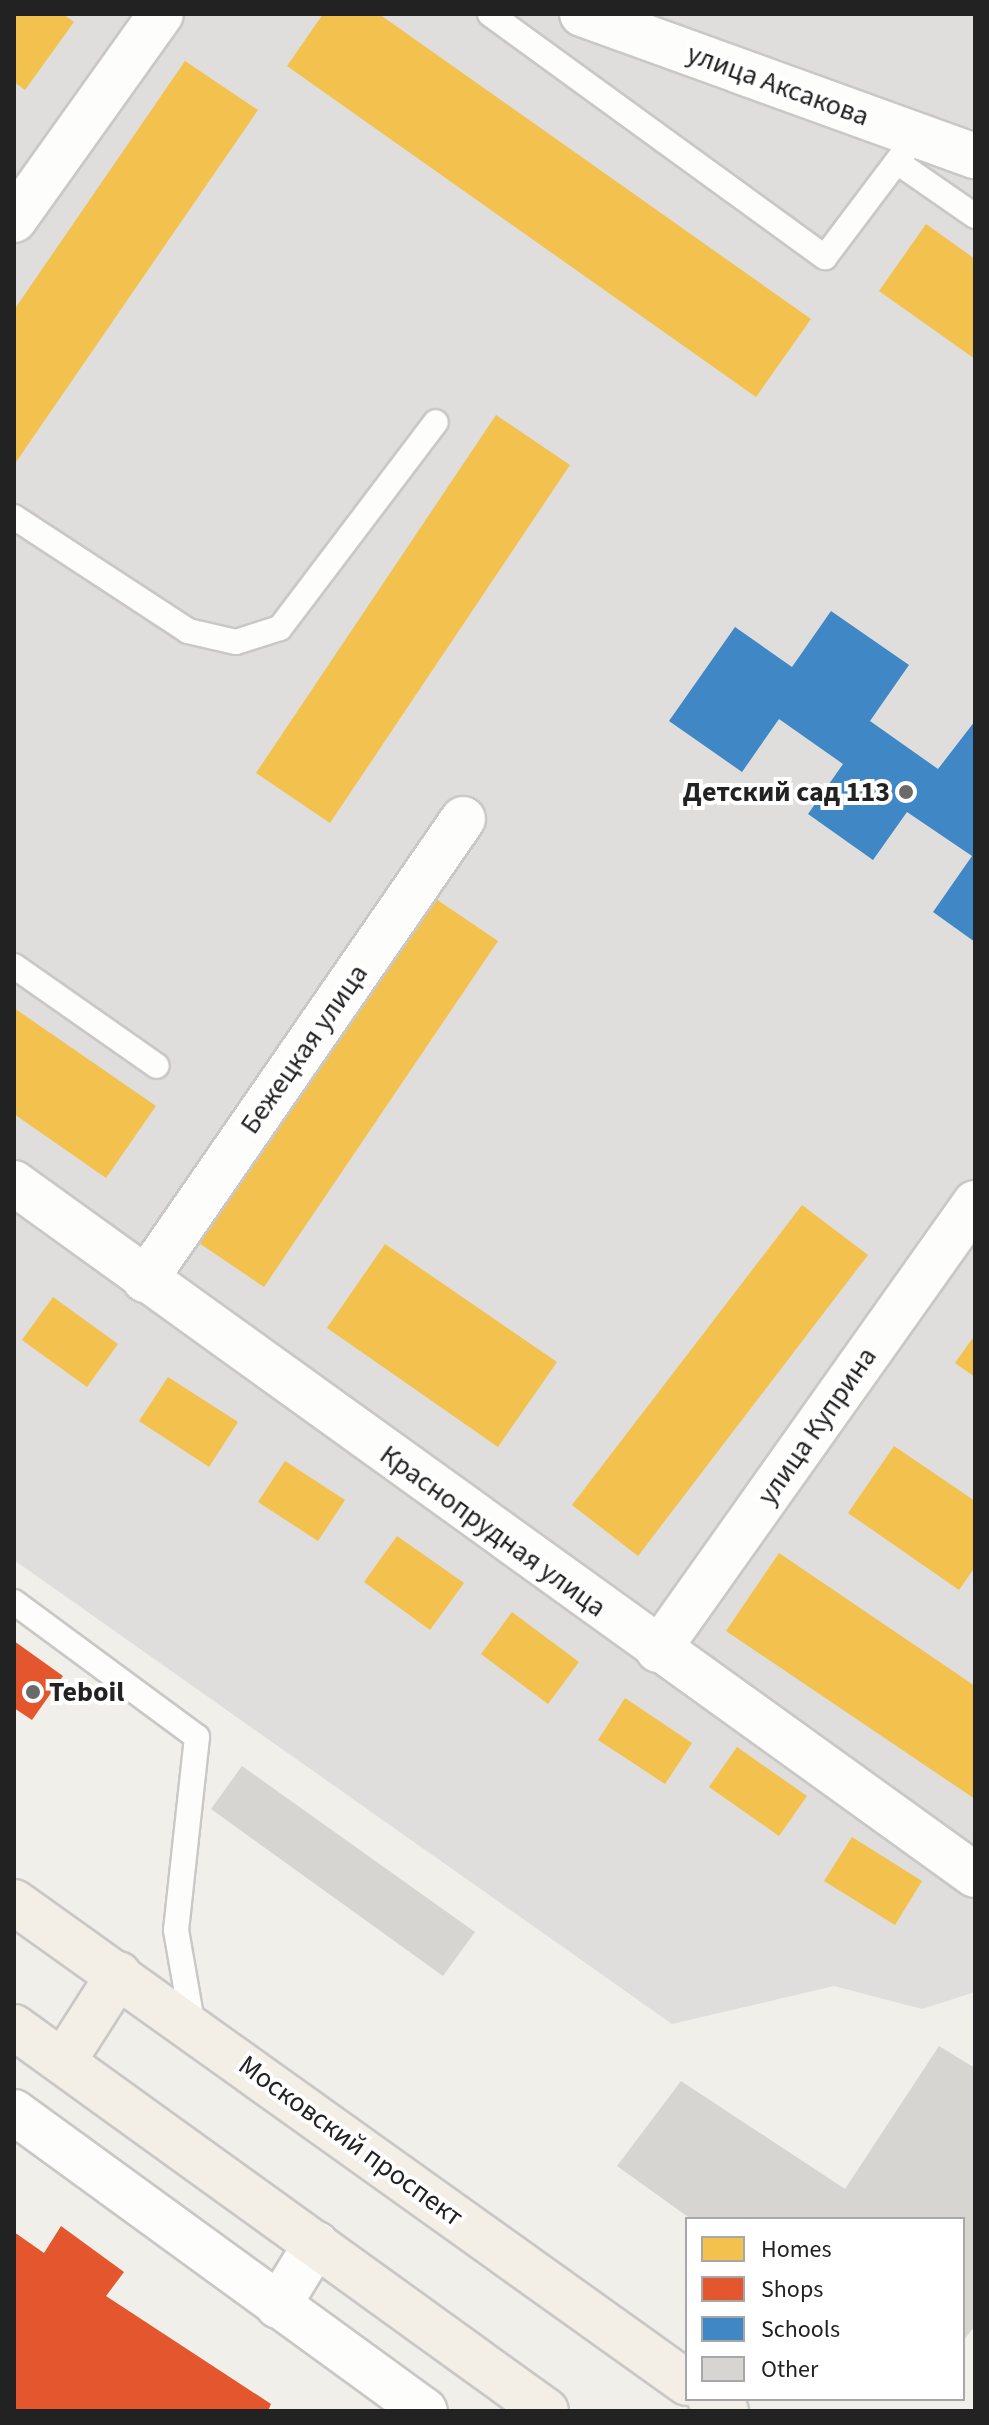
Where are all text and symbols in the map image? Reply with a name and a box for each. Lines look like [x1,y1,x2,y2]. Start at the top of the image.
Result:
street label: улица Аксакова [682,37,874,133]
place label: Детский сад 113 [683,775,890,809]
marker: Детский сад 113 [897,783,915,801]
street label: Бежецкая улица [233,958,375,1140]
street label: улица Куприна [750,1341,884,1511]
street label: Краснопрудная улица [373,1438,613,1624]
place label: Teboil [49,1675,124,1709]
marker: Teboil [24,1683,42,1701]
street label: Московский проспект [232,2048,470,2234]
legend [685,2217,965,2401]
text: Homes [761,2232,832,2267]
text: Shops [761,2272,823,2307]
text: Schools [761,2312,840,2347]
text: Other [761,2352,818,2387]

